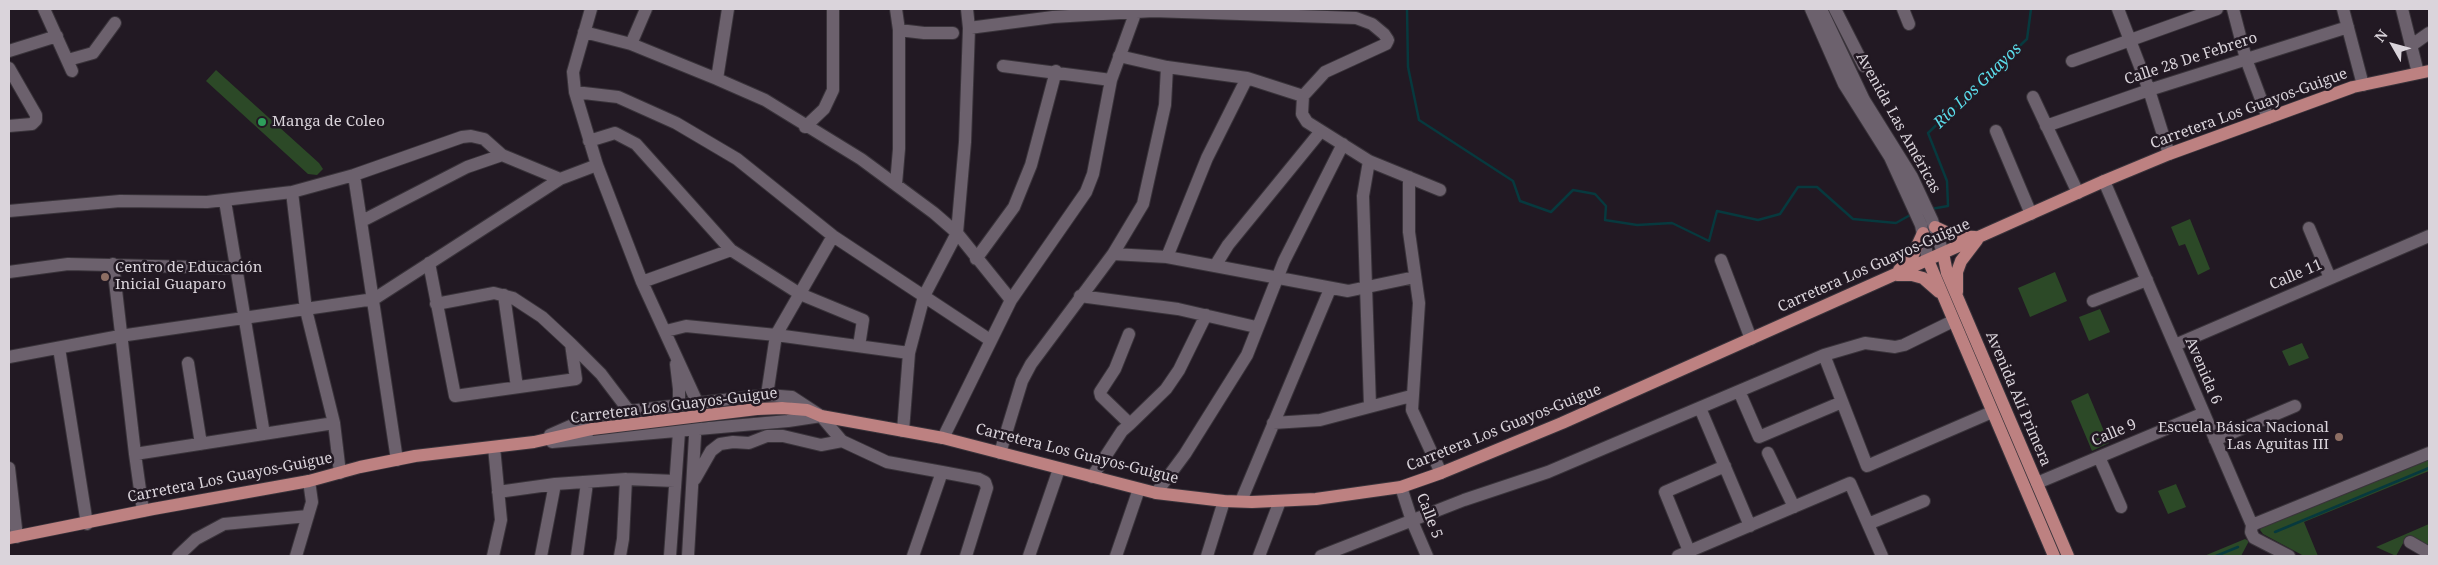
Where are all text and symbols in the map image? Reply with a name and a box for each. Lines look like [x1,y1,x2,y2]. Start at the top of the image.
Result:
north arrow [2368,20,2418,70]
text: N [2370,25,2392,46]
street label: Calle 28 De Febrero [2122,29,2260,89]
water label: Río Los Guayos [1930,39,2026,133]
street label: Avenida Las Américas [1852,49,1944,197]
street label: Carretera Los Guayos-Guigue [2148,65,2350,153]
place label: Manga de Coleo [272,113,385,131]
marker: Manga de Coleo [256,116,268,128]
street label: Carretera Los Guayos-Guigue [1775,215,1973,317]
street label: Calle 11 [2267,256,2325,294]
place label: Centro de Educación Inicial Guaparo [115,259,262,294]
marker: Centro de Educación Inicial Guaparo [99,271,111,283]
street label: Avenida Alí Primera [1981,329,2055,469]
street label: Avenida 6 [2181,335,2225,407]
street label: Carretera Los Guayos-Guigue [1404,381,1604,475]
street label: Carretera Los Guayos-Guigue [569,384,779,428]
street label: Calle 9 [2089,415,2139,451]
place label: Escuela Básica Nacional Las Aguitas III [2158,419,2329,454]
street label: Carretera Los Guayos-Guigue [974,420,1180,488]
marker: Escuela Básica Nacional Las Aguitas III [2333,431,2345,443]
street label: Carretera Los Guayos-Guigue [126,449,334,507]
street label: Calle 5 [1412,491,1446,541]

